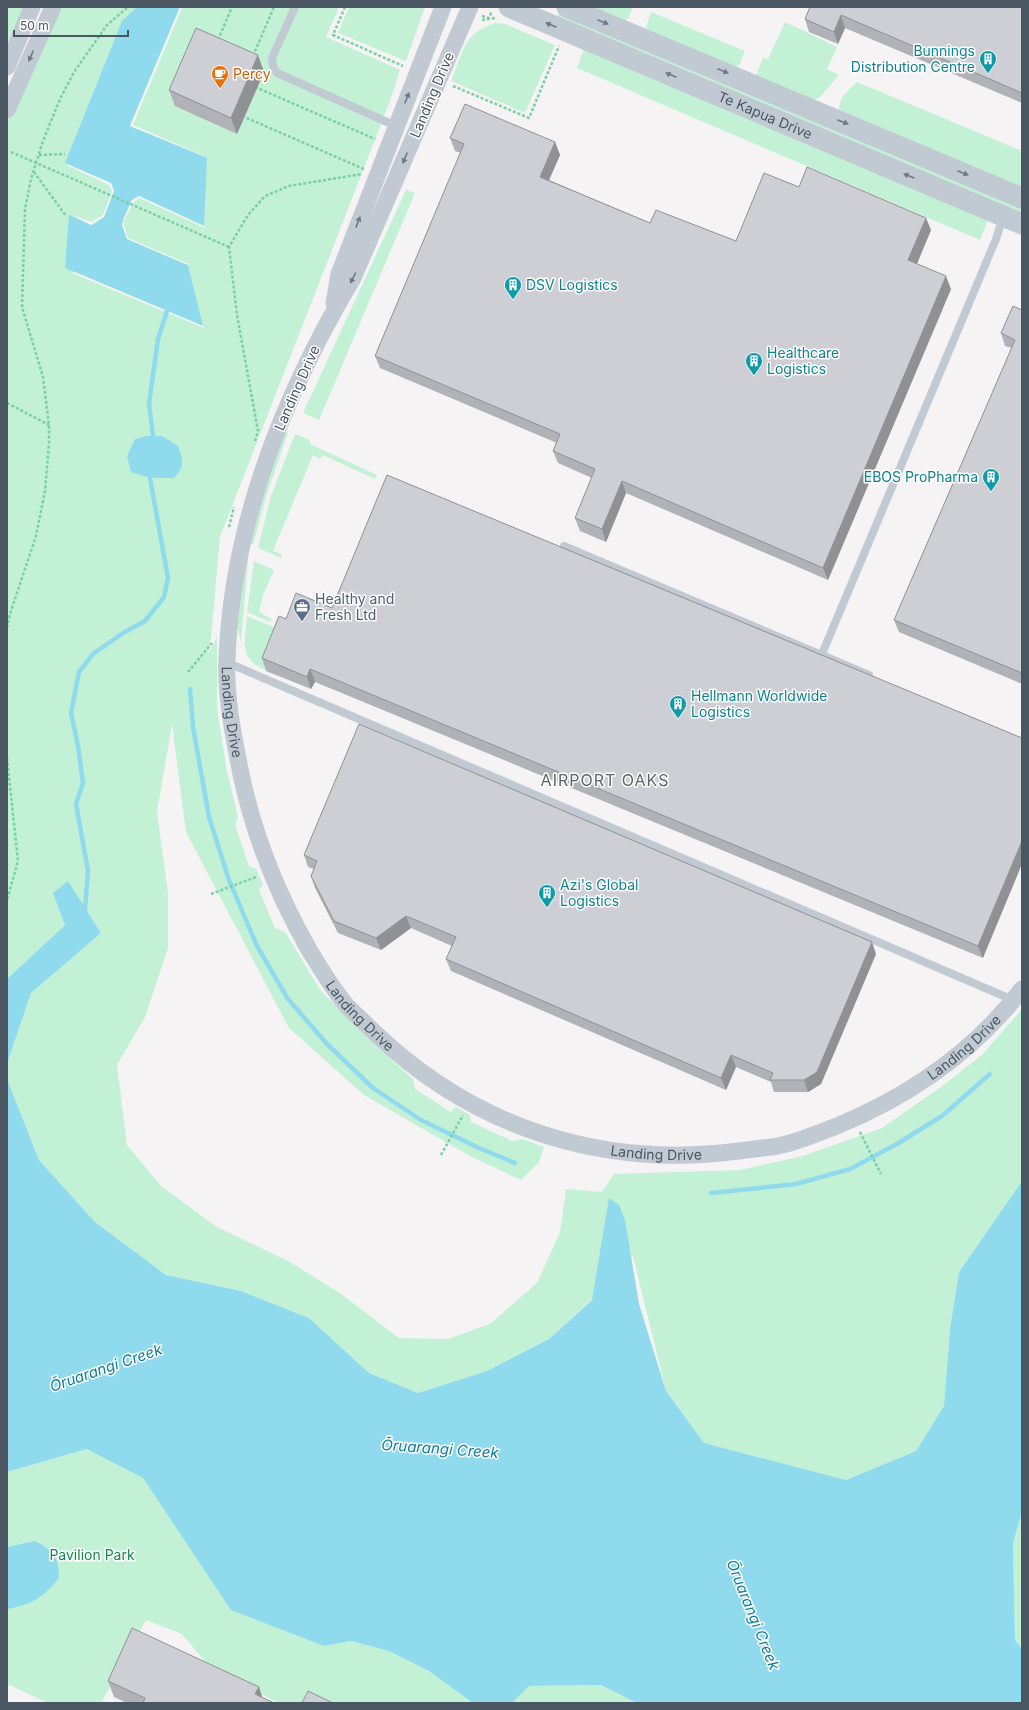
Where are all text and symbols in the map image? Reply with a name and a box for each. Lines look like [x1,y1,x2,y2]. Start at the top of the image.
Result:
scale bar [14,12,128,38]
text: 50 m [20,18,49,33]
one-way arrow [597,19,609,26]
one-way arrow [544,21,556,27]
place label: Bunnings Distribution Centre [851,42,975,75]
street label: Landing Drive [406,49,457,140]
building icon: Bunnings Distribution Centre [978,49,998,74]
one-way arrow [28,50,34,61]
cafe icon: Percy [210,64,230,89]
place label: Percy [233,65,271,82]
one-way arrow [718,69,730,75]
one-way arrow [664,72,676,78]
street label: Te Kapua Drive [716,87,815,142]
one-way arrow [405,91,411,103]
one-way arrow [838,119,849,125]
one-way arrow [401,153,407,165]
one-way arrow [957,170,969,176]
one-way arrow [903,173,914,179]
one-way arrow [356,216,362,228]
one-way arrow [349,272,356,283]
building icon: DSV Logistics [503,275,523,300]
place label: DSV Logistics [526,276,618,293]
street label: Landing Drive [270,343,323,433]
place label: Healthcare Logistics [767,344,839,377]
building icon: Healthcare Logistics [744,351,764,376]
building icon: EBOS ProPharma [981,467,1001,492]
place label: EBOS ProPharma [864,468,978,485]
place label: Healthy and Fresh Ltd [315,590,394,623]
office icon: Healthy and Fresh Ltd [292,597,312,622]
street label: Landing Drive [219,666,247,759]
place label: Hellmann Worldwide Logistics [691,687,827,720]
building icon: Hellmann Worldwide Logistics [668,694,688,719]
district label: AIRPORT OAKS [541,770,669,790]
place label: Azi's Global Logistics [560,876,639,909]
building icon: Azi's Global Logistics [537,883,557,908]
street label: Landing Drive [323,977,398,1054]
street label: Landing Drive [924,1011,1004,1083]
street label: Landing Drive [609,1141,702,1163]
water label: Ōruarangi Creek [47,1339,165,1396]
water label: Ōruarangi Creek [381,1435,500,1462]
park label: Pavilion Park [49,1546,135,1563]
water label: Ōruarangi Creek [723,1557,785,1674]

